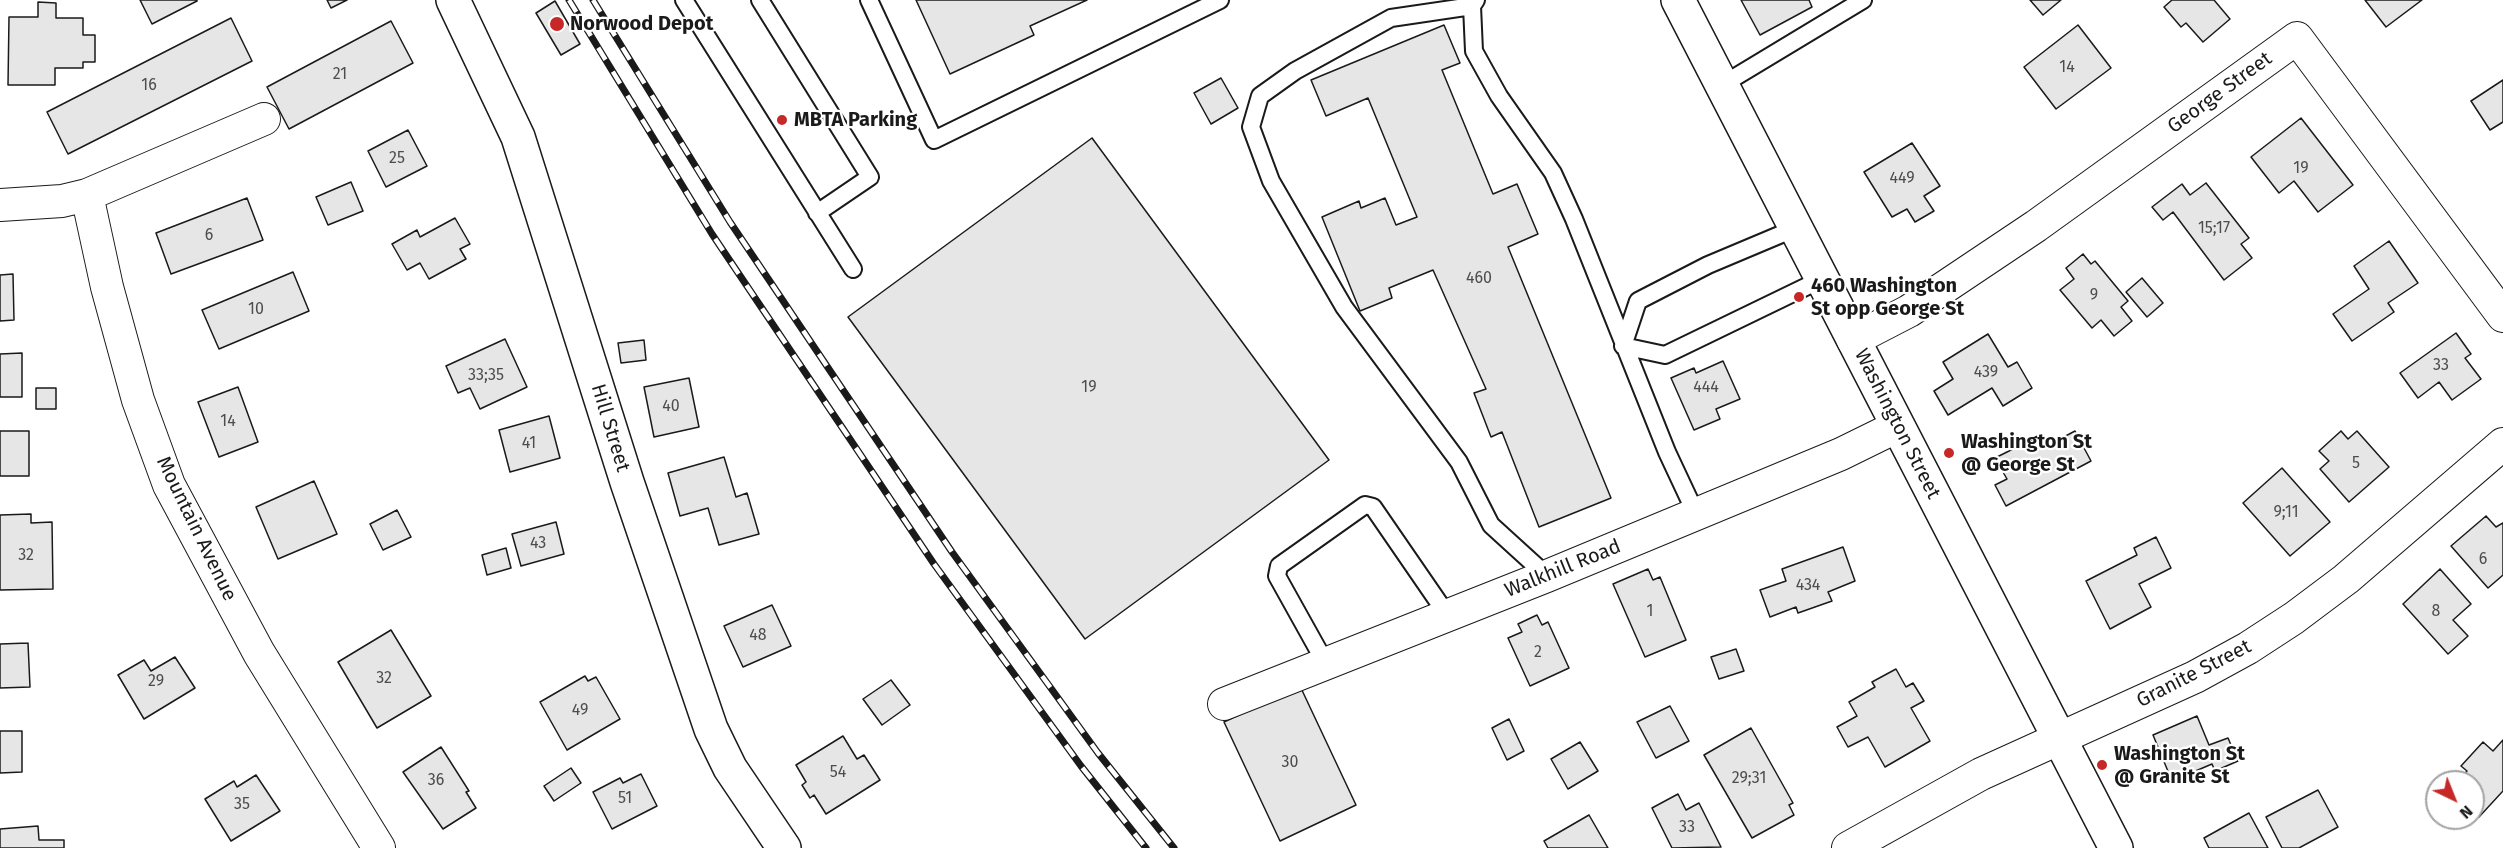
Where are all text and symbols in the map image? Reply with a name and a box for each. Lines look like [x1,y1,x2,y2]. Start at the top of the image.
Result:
place label: Norwood Depot [570,12,713,36]
marker: Norwood Depot [548,15,566,33]
street label: George Street [2163,47,2277,139]
house number: 14 [2059,58,2075,78]
house number: 21 [333,65,347,85]
house number: 16 [141,76,157,96]
place label: MBTA Parking [794,108,917,132]
marker: MBTA Parking [775,113,789,127]
house number: 25 [389,149,405,169]
house number: 19 [2293,159,2309,179]
house number: 449 [1889,169,1915,189]
house number: 15;17 [2198,219,2230,239]
house number: 6 [205,226,213,246]
house number: 460 [1466,269,1492,289]
place label: 460 Washington St opp George St [1811,274,1964,321]
house number: 9 [2090,286,2098,306]
marker: 460 Washington St opp George St [1792,290,1806,304]
house number: 10 [248,300,264,320]
street label: Washington Street [1849,345,1945,503]
house number: 33 [2433,356,2449,376]
house number: 439 [1974,363,1998,383]
house number: 33;35 [468,366,504,386]
house number: 19 [1081,378,1097,398]
house number: 444 [1693,378,1719,398]
street label: Hill Street [585,381,635,475]
house number: 40 [662,397,680,417]
house number: 14 [220,412,236,432]
place label: Washington St @ George St [1961,430,2092,477]
house number: 41 [522,434,536,454]
marker: Washington St @ George St [1942,446,1956,460]
street label: Mountain Avenue [151,453,241,605]
house number: 5 [2352,454,2360,474]
house number: 9;11 [2273,503,2299,523]
house number: 43 [530,534,546,554]
street label: Walkhill Road [1501,535,1625,603]
house number: 32 [18,546,34,566]
house number: 6 [2479,550,2487,570]
house number: 434 [1796,576,1820,596]
house number: 1 [1647,602,1653,622]
house number: 8 [2432,602,2440,622]
house number: 48 [749,626,767,646]
street label: Granite Street [2133,635,2255,713]
house number: 2 [1534,643,1542,663]
house number: 32 [376,669,392,689]
house number: 29 [148,672,164,692]
house number: 49 [572,701,588,721]
place label: Washington St @ Granite St [2114,742,2245,789]
house number: 30 [1282,753,1298,773]
marker: Washington St @ Granite St [2095,758,2109,772]
house number: 54 [830,763,846,783]
house number: 29;31 [1732,769,1766,789]
north arrow [2425,770,2485,830]
house number: 36 [428,771,444,791]
house number: 51 [618,789,632,809]
house number: 35 [234,795,250,815]
text: N [2456,801,2477,823]
house number: 33 [1679,818,1695,838]

